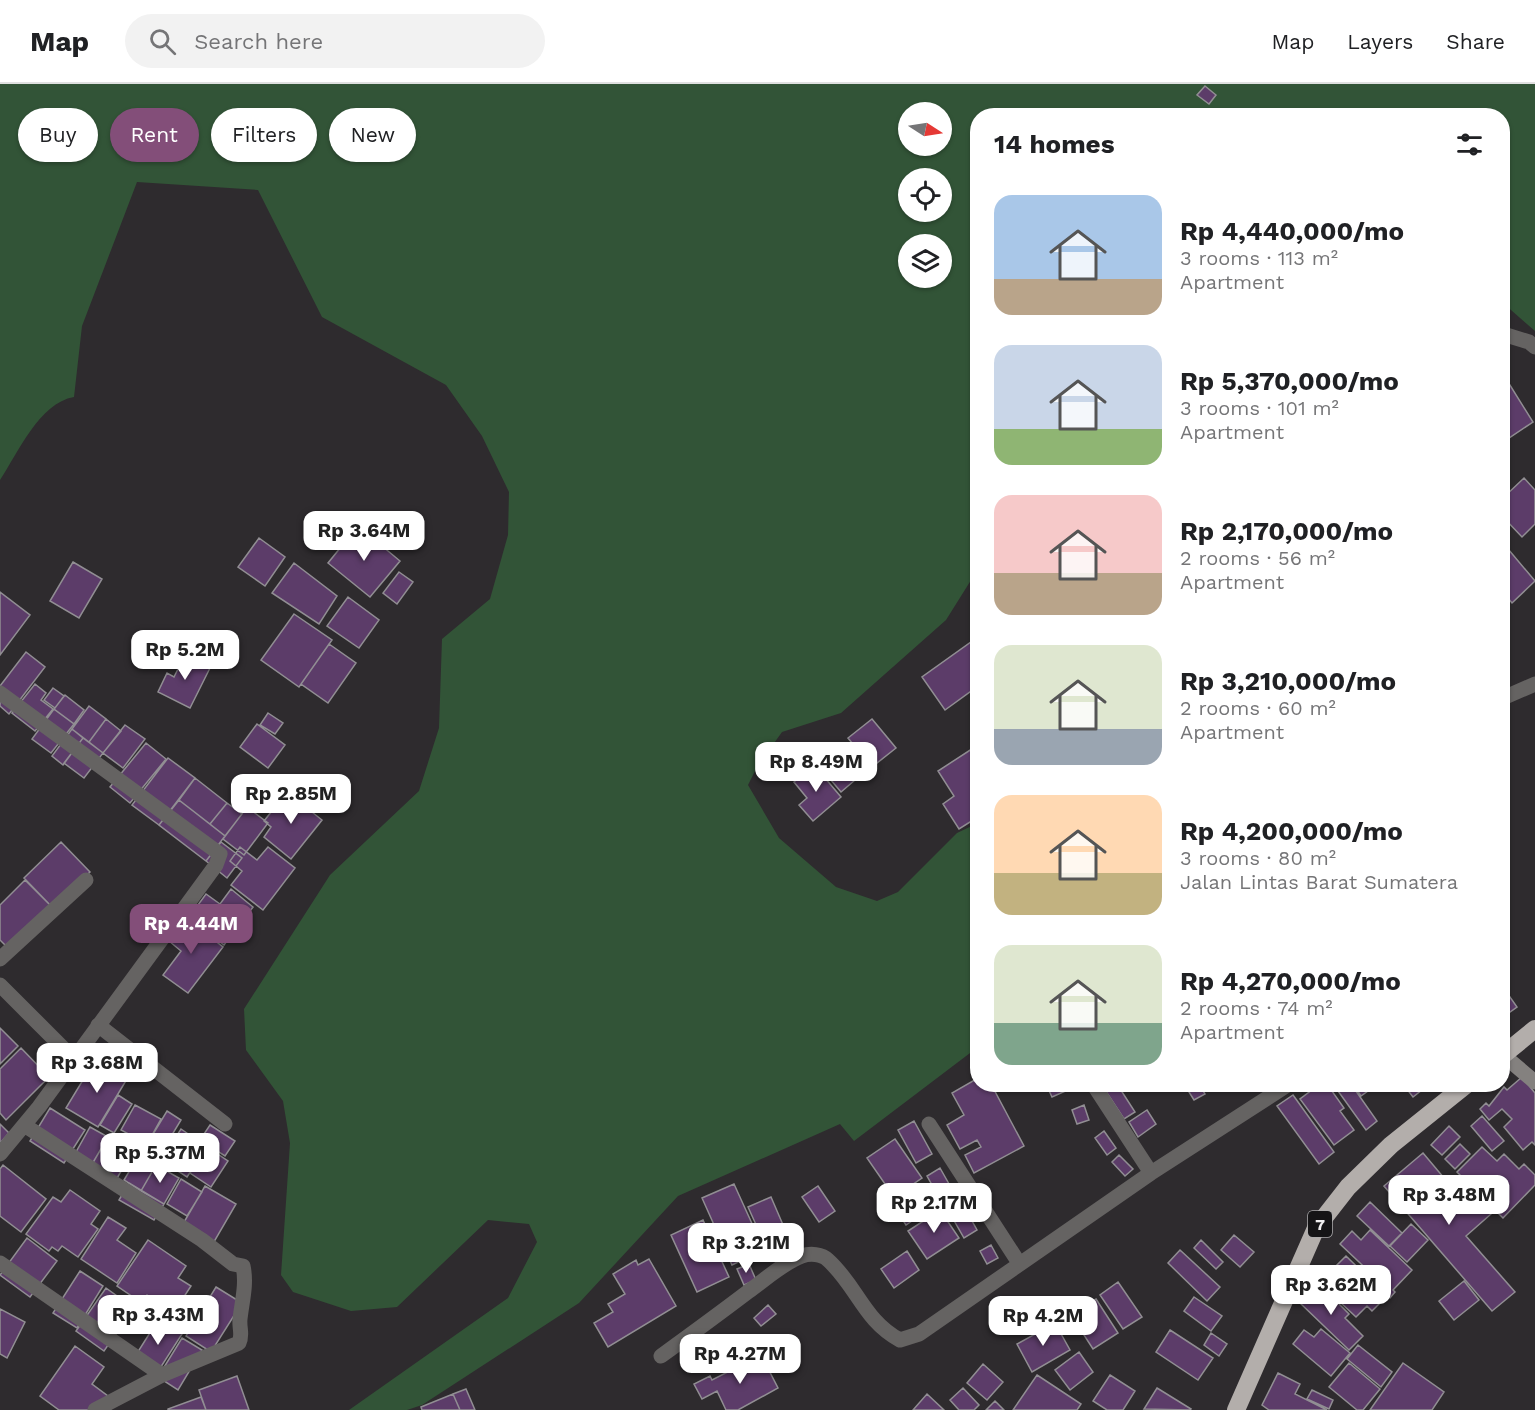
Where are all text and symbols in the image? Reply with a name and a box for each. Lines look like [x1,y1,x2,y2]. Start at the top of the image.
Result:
search box [125,14,545,68]
text: Map [30,25,89,58]
icon: search [146,25,179,58]
text: Search here [194,29,323,54]
text: Map [1271,29,1314,54]
text: Layers [1347,29,1413,54]
text: Share [1446,29,1505,54]
north arrow [898,102,952,156]
map controls [898,102,952,288]
chip: Buy [18,108,98,162]
chip: Rent [110,108,199,162]
chip: Filters [211,108,317,162]
chip: New [329,108,416,162]
icon: filters [1453,128,1486,161]
text: 14 homes [994,129,1115,159]
button: locate [898,168,952,222]
text: Rp 4,440,000/mo [1180,216,1404,246]
icon: home [1042,219,1114,291]
button: layers [898,234,952,288]
text: 3 rooms · 113 m² [1180,246,1338,270]
text: Apartment [1180,270,1284,294]
text: Rp 5,370,000/mo [1180,366,1399,396]
icon: home [1042,369,1114,441]
text: 3 rooms · 101 m² [1180,396,1339,420]
text: Apartment [1180,420,1284,444]
pin: Rp 3.64M [302,511,426,562]
text: Rp 2,170,000/mo [1180,516,1393,546]
text: Rp 3.64M [318,518,410,542]
icon: home [1042,519,1114,591]
text: 2 rooms · 56 m² [1180,546,1335,570]
text: Apartment [1180,570,1284,594]
pin: Rp 5.2M [130,630,240,681]
text: Rp 5.2M [145,637,225,661]
text: Rp 3,210,000/mo [1180,666,1396,696]
icon: home [1042,669,1114,741]
text: 2 rooms · 60 m² [1180,696,1336,720]
text: Apartment [1180,720,1284,744]
pin: Rp 8.49M [754,742,878,793]
text: Rp 8.49M [769,749,863,773]
pin: Rp 2.85M [229,774,353,825]
text: Rp 2.85M [245,781,337,805]
text: Rp 4,200,000/mo [1180,816,1403,846]
icon: home [1042,819,1114,891]
text: 3 rooms · 80 m² [1180,846,1336,870]
text: Jalan Lintas Barat Sumatera [1180,870,1458,894]
pin: Rp 4.44M [129,904,253,955]
text: Rp 4.44M [144,911,238,935]
text: Rp 4,270,000/mo [1180,966,1401,996]
icon: home [1042,969,1114,1041]
text: 2 rooms · 74 m² [1180,996,1333,1020]
text: Apartment [1180,1020,1284,1044]
pin: Rp 3.68M [35,1043,159,1094]
text: Rp 3.68M [51,1050,143,1074]
pin: Rp 5.37M [98,1133,222,1184]
text: Rp 5.37M [114,1140,206,1164]
pin: Rp 3.48M [1387,1175,1511,1226]
text: Rp 3.48M [1402,1182,1496,1206]
pin: Rp 2.17M [872,1183,996,1234]
text: Rp 2.17M [891,1190,977,1214]
road number: 7 [1308,1211,1332,1237]
pin: Rp 3.21M [684,1223,808,1274]
text: Rp 3.21M [702,1230,790,1254]
pin: Rp 3.62M [1269,1265,1393,1316]
text: Rp 3.62M [1285,1272,1377,1296]
pin: Rp 3.43M [96,1295,220,1346]
pin: Rp 4.2M [988,1296,1098,1347]
text: Rp 3.43M [112,1302,204,1326]
text: Rp 4.2M [1003,1303,1083,1327]
pin: Rp 4.27M [678,1334,802,1385]
text: Rp 4.27M [694,1341,786,1365]

